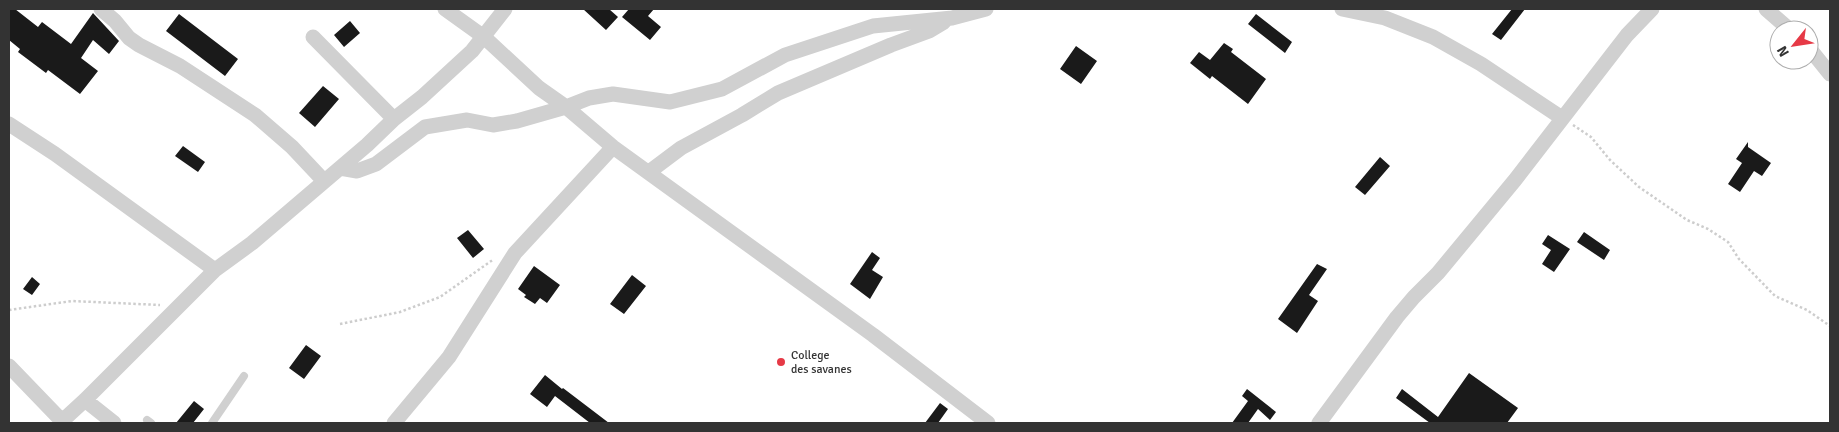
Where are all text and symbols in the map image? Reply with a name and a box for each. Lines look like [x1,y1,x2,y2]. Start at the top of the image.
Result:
north arrow [1769,20,1819,70]
text: N [1773,43,1793,60]
place label: College des savanes [791,348,852,377]
marker: College des savanes [775,356,787,368]

